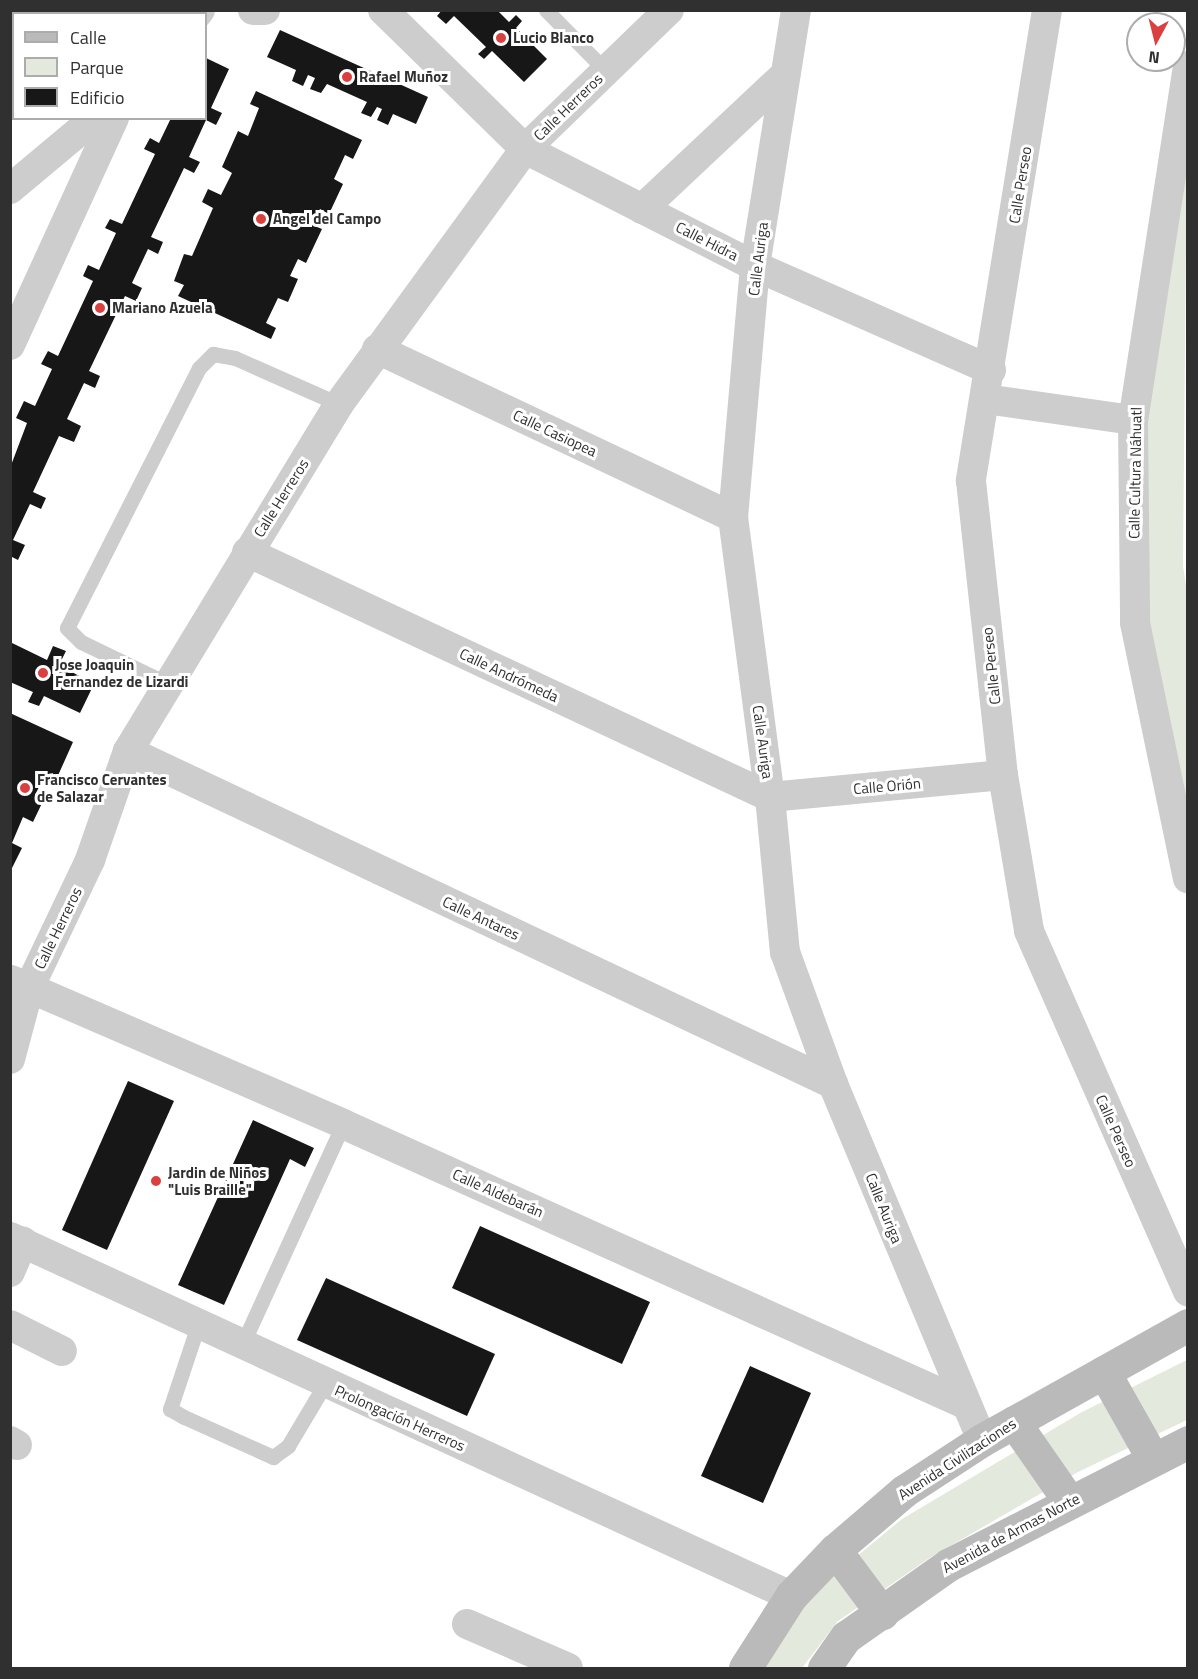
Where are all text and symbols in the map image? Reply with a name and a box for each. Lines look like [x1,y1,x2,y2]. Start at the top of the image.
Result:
legend [12,12,207,120]
north arrow [1126,12,1186,72]
text: Calle [70,24,106,51]
place label: Lucio Blanco [513,29,594,47]
marker: Lucio Blanco [494,31,508,45]
text: N [1147,45,1161,70]
text: Parque [70,54,124,81]
place label: Rafael Muñoz [359,68,448,86]
marker: Rafael Muñoz [340,70,354,84]
street label: Calle Herreros [530,70,606,144]
text: Edificio [70,84,124,111]
street label: Calle Perseo [1005,145,1035,225]
place label: Angel del Campo [273,210,381,228]
marker: Angel del Campo [254,212,268,226]
street label: Calle Hidra [673,218,741,264]
street label: Calle Auriga [745,221,771,297]
place label: Mariano Azuela [112,299,213,317]
marker: Mariano Azuela [93,301,107,315]
street label: Calle Casiopea [510,406,600,460]
street label: Calle Cultura Náhuatl [1125,407,1145,539]
street label: Calle Herreros [250,456,312,540]
street label: Calle Perseo [978,626,1004,706]
street label: Calle Andrómeda [457,644,561,706]
place label: Jose Joaquin Fernandez de Lizardi [55,655,188,690]
marker: Jose Joaquin Fernandez de Lizardi [36,666,50,680]
street label: Calle Auriga [749,704,777,780]
place label: Francisco Cervantes de Salazar [37,770,167,805]
street label: Calle Orión [852,774,922,798]
marker: Francisco Cervantes de Salazar [18,781,32,795]
street label: Calle Herreros [30,884,86,972]
street label: Calle Antares [440,892,522,944]
street label: Calle Perseo [1092,1092,1140,1170]
place label: Jardin de Niños "Luis Braille" [168,1163,266,1198]
street label: Calle Aldebarán [450,1165,546,1221]
street label: Calle Auriga [862,1170,906,1246]
marker: Jardin de Niños "Luis Braille" [149,1174,163,1188]
street label: Prolongación Herreros [332,1381,468,1455]
street label: Avenida Civilizaciones [895,1414,1019,1504]
street label: Avenida de Armas Norte [939,1489,1083,1577]

